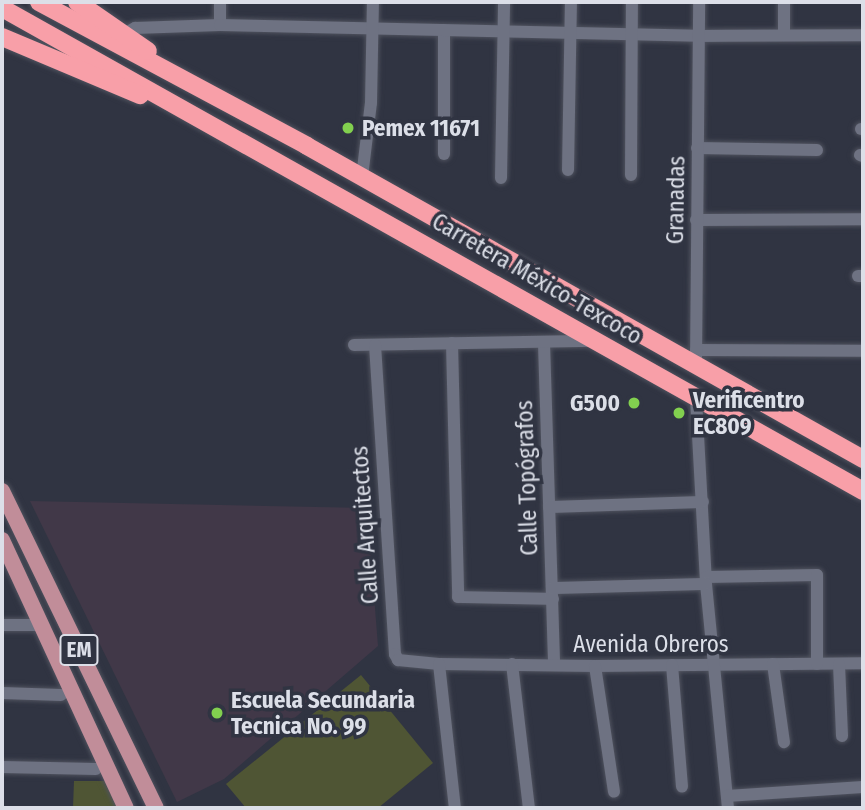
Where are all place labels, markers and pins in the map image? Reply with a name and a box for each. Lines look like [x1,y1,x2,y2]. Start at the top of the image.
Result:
place label: Pemex 11671 [362,114,480,142]
marker: Pemex 11671 [340,120,356,136]
place label: Verificentro EC809 [693,386,805,440]
place label: G500 [570,389,620,417]
marker: G500 [626,395,642,411]
marker: Verificentro EC809 [671,405,687,421]
place label: Escuela Secundaria Tecnica No. 99 [231,686,415,740]
marker: Escuela Secundaria Tecnica No. 99 [209,705,225,721]

